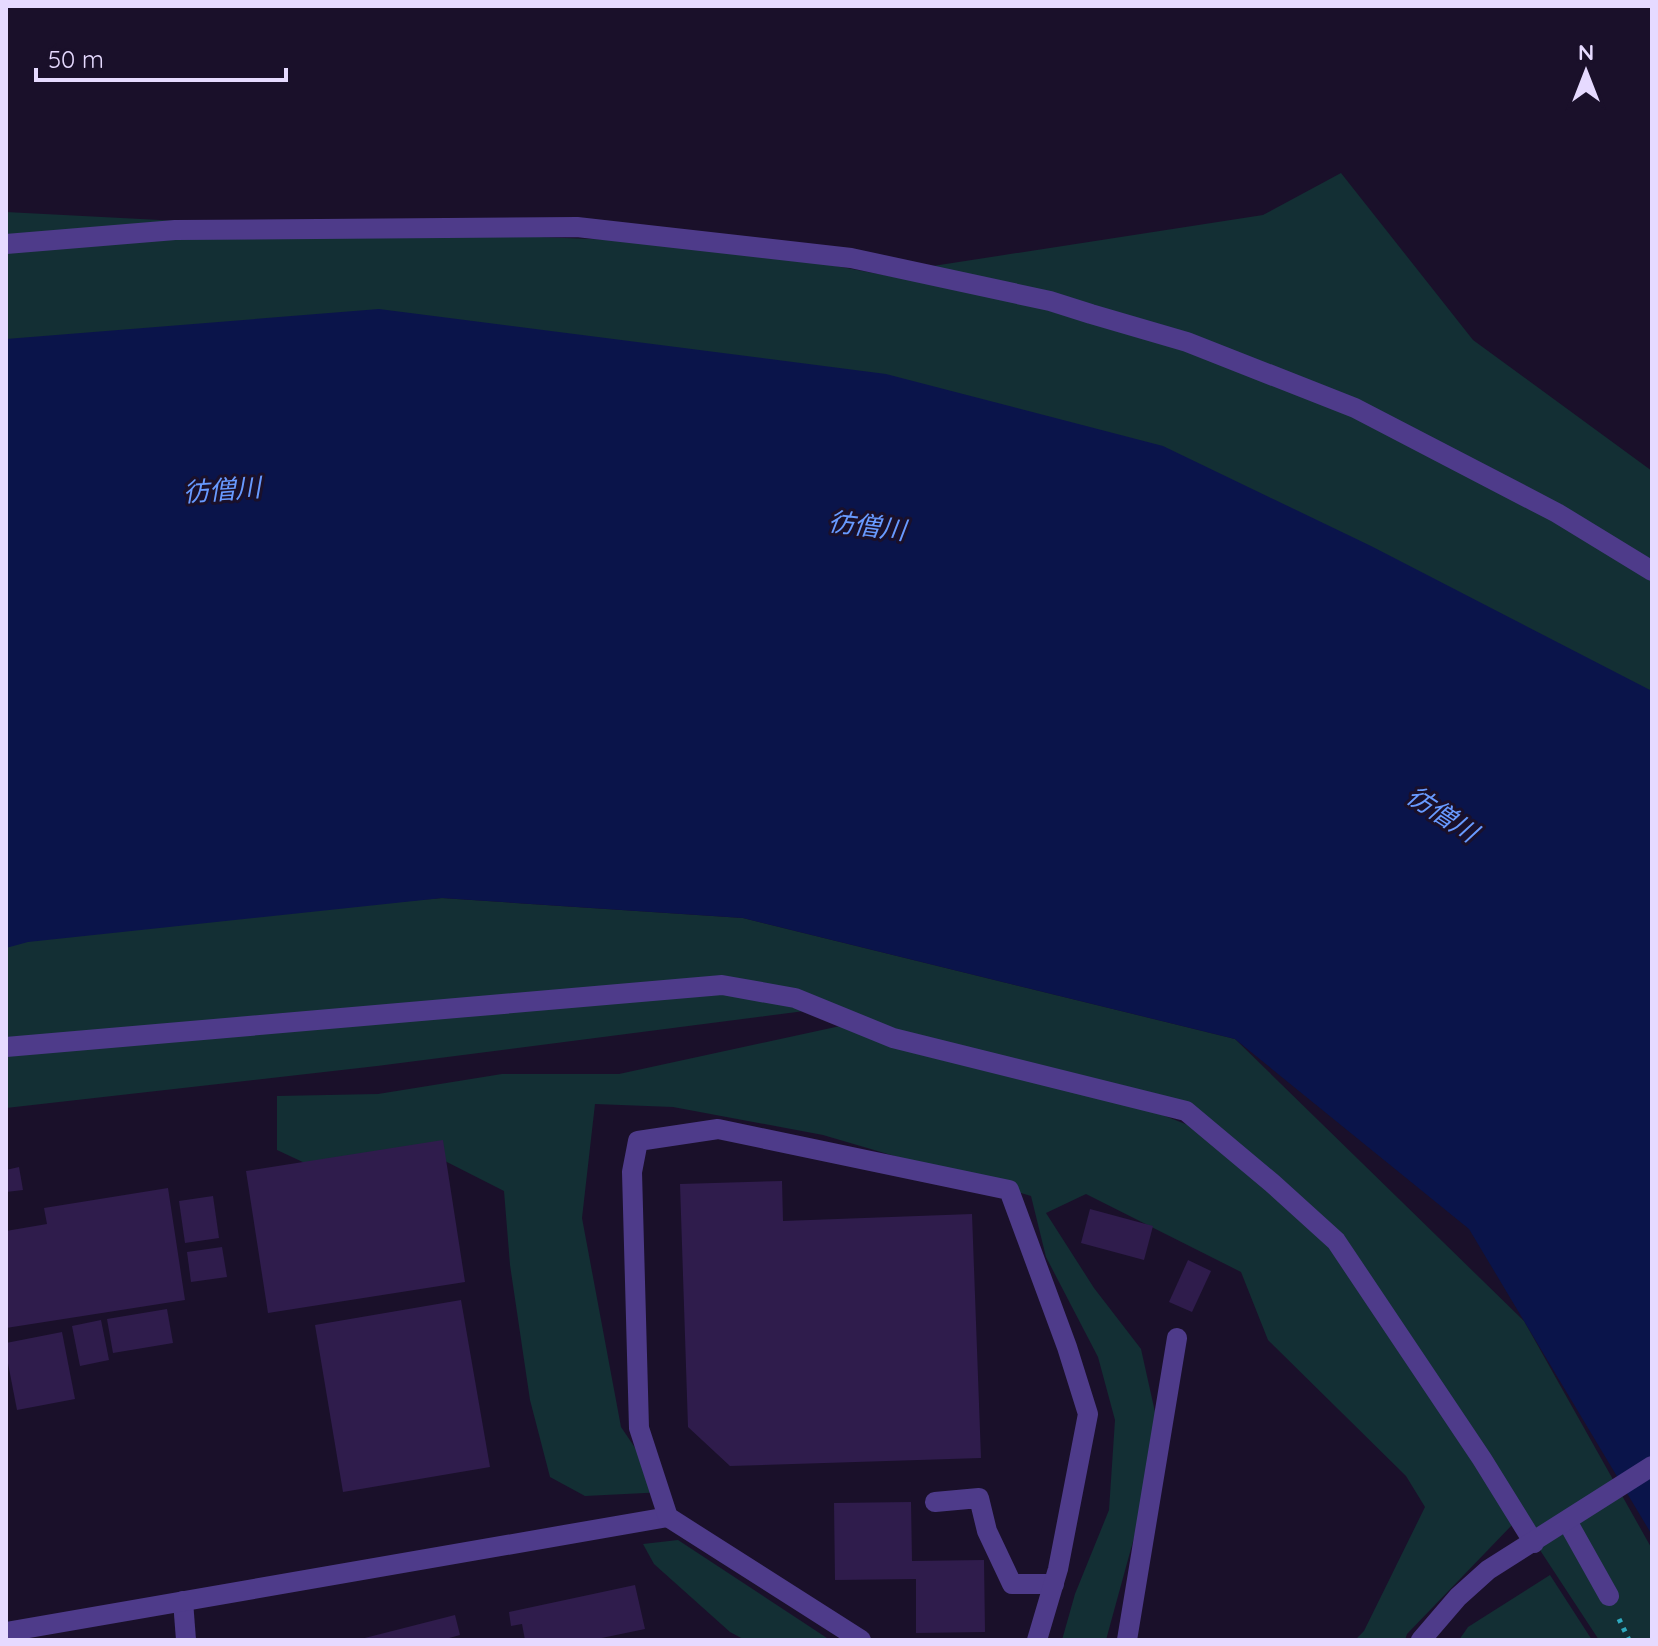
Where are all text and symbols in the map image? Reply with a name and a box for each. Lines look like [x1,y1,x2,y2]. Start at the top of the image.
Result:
scale bar [36,32,286,82]
north arrow [1546,32,1626,112]
text: N [1578,38,1594,66]
text: 50 m [48,44,104,74]
water label: 彷僧川 [182,470,265,509]
water label: 彷僧川 [826,504,911,547]
water label: 彷僧川 [1401,778,1486,850]

